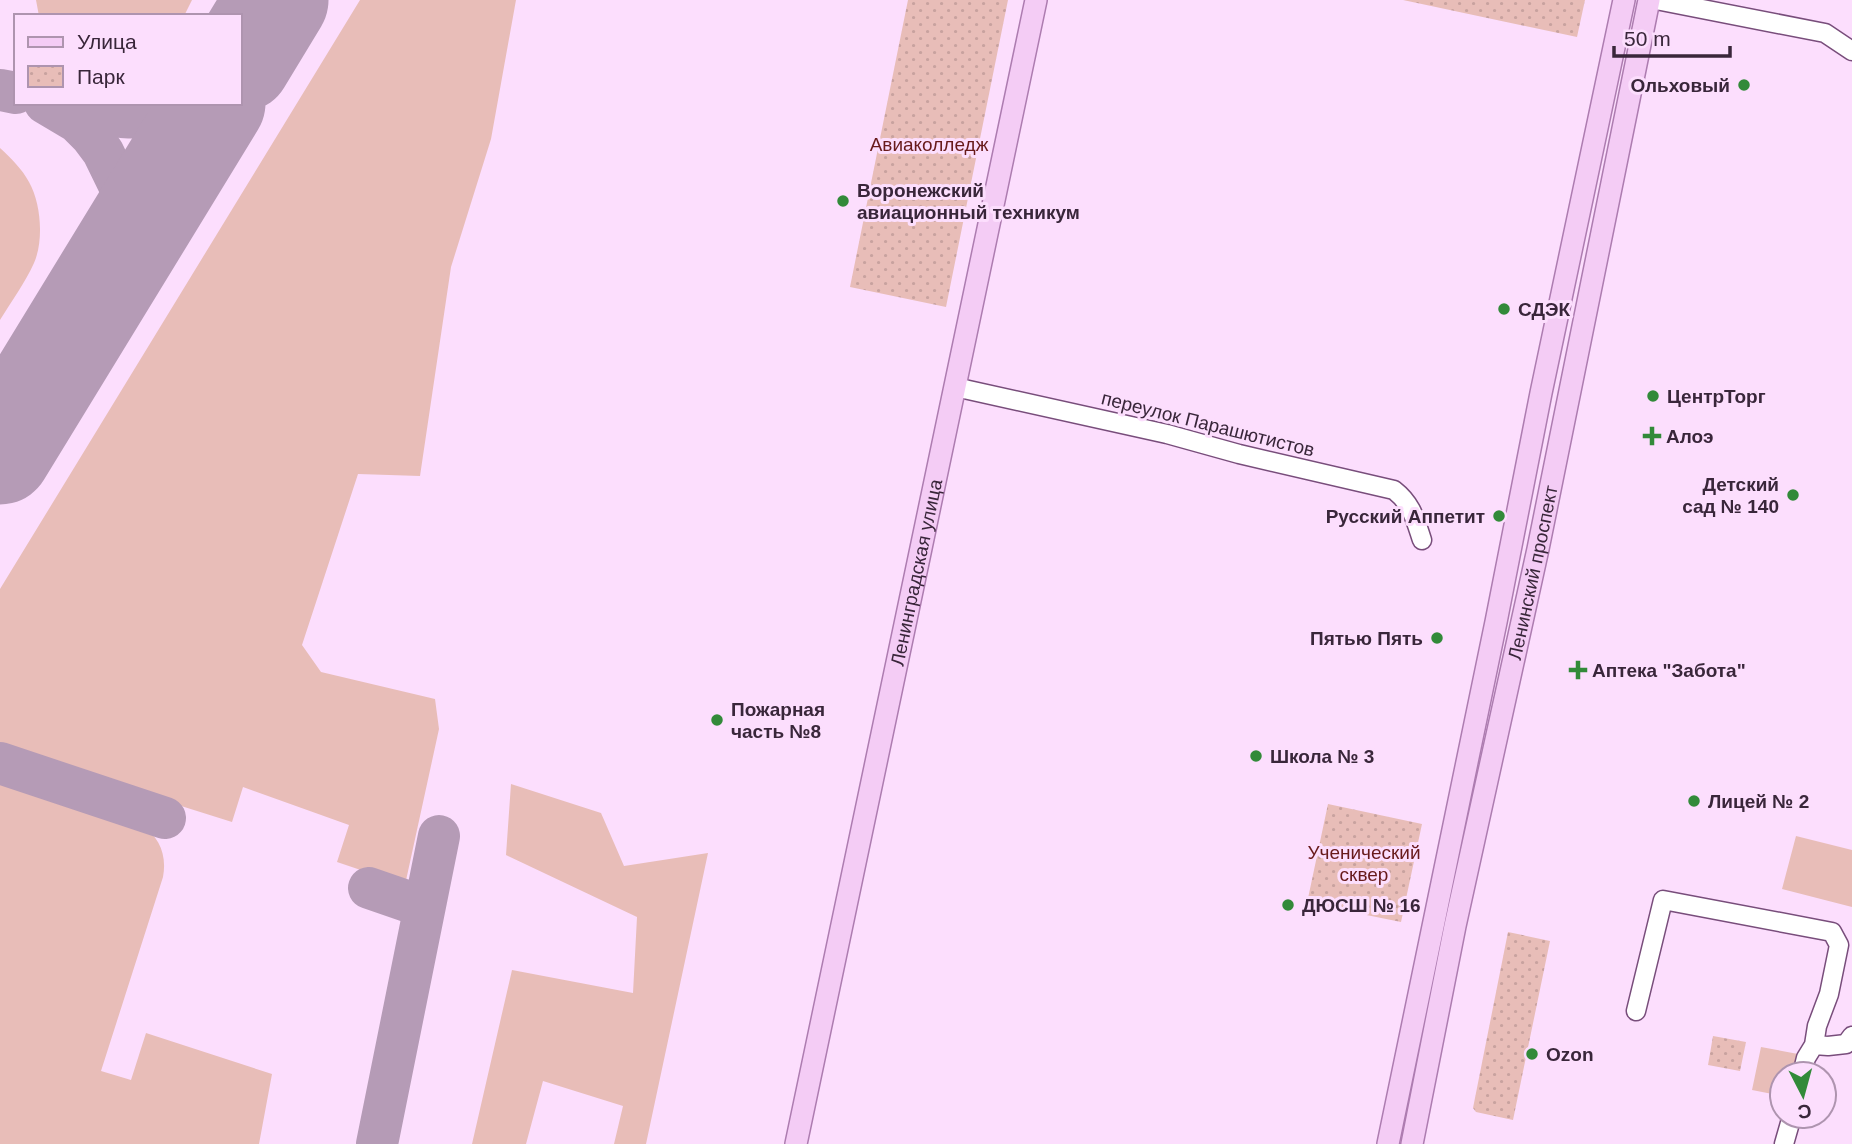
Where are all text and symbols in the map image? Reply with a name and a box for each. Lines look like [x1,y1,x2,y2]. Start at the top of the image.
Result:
legend [14,14,242,105]
scale bar [1614,14,1730,58]
text: 50 m [1624,27,1671,50]
text: Улица [77,30,137,53]
text: Парк [77,65,125,88]
place label: Ольховый [1630,75,1730,96]
marker: Ольховый [1736,77,1752,93]
park label: Авиаколледж [870,134,989,155]
place label: Воронежский авиационный техникум [857,180,1080,223]
marker: Воронежский авиационный техникум [835,193,851,209]
place label: СДЭК [1518,299,1571,320]
marker: СДЭК [1496,301,1512,317]
place label: ЦентрТорг [1667,386,1766,407]
street label: переулок Парашютистов [1099,387,1317,461]
marker: ЦентрТорг [1645,388,1661,404]
place label: Алоэ [1666,426,1713,447]
marker: Алоэ [1644,428,1660,444]
place label: Детский сад № 140 [1682,474,1779,517]
street label: Ленинградская улица [886,477,946,668]
street label: Ленинский проспект [1503,483,1561,662]
marker: Детский сад № 140 [1785,487,1801,503]
place label: Русский Аппетит [1326,506,1485,527]
marker: Русский Аппетит [1491,508,1507,524]
place label: Пятью Пять [1310,628,1423,649]
marker: Пятью Пять [1429,630,1445,646]
place label: Аптека "Забота" [1592,660,1746,681]
marker: Аптека "Забота" [1570,662,1586,678]
place label: Пожарная часть №8 [731,699,825,742]
marker: Пожарная часть №8 [709,712,725,728]
place label: Школа № 3 [1270,746,1374,767]
marker: Школа № 3 [1248,748,1264,764]
place label: Лицей № 2 [1708,791,1809,812]
marker: Лицей № 2 [1686,793,1702,809]
park label: Ученический сквер [1307,842,1421,885]
place label: ДЮСШ № 16 [1302,895,1421,916]
marker: ДЮСШ № 16 [1280,897,1296,913]
place label: Ozon [1546,1044,1594,1065]
marker: Ozon [1524,1046,1540,1062]
north arrow [1768,1060,1838,1130]
text: С [1797,1100,1813,1123]

